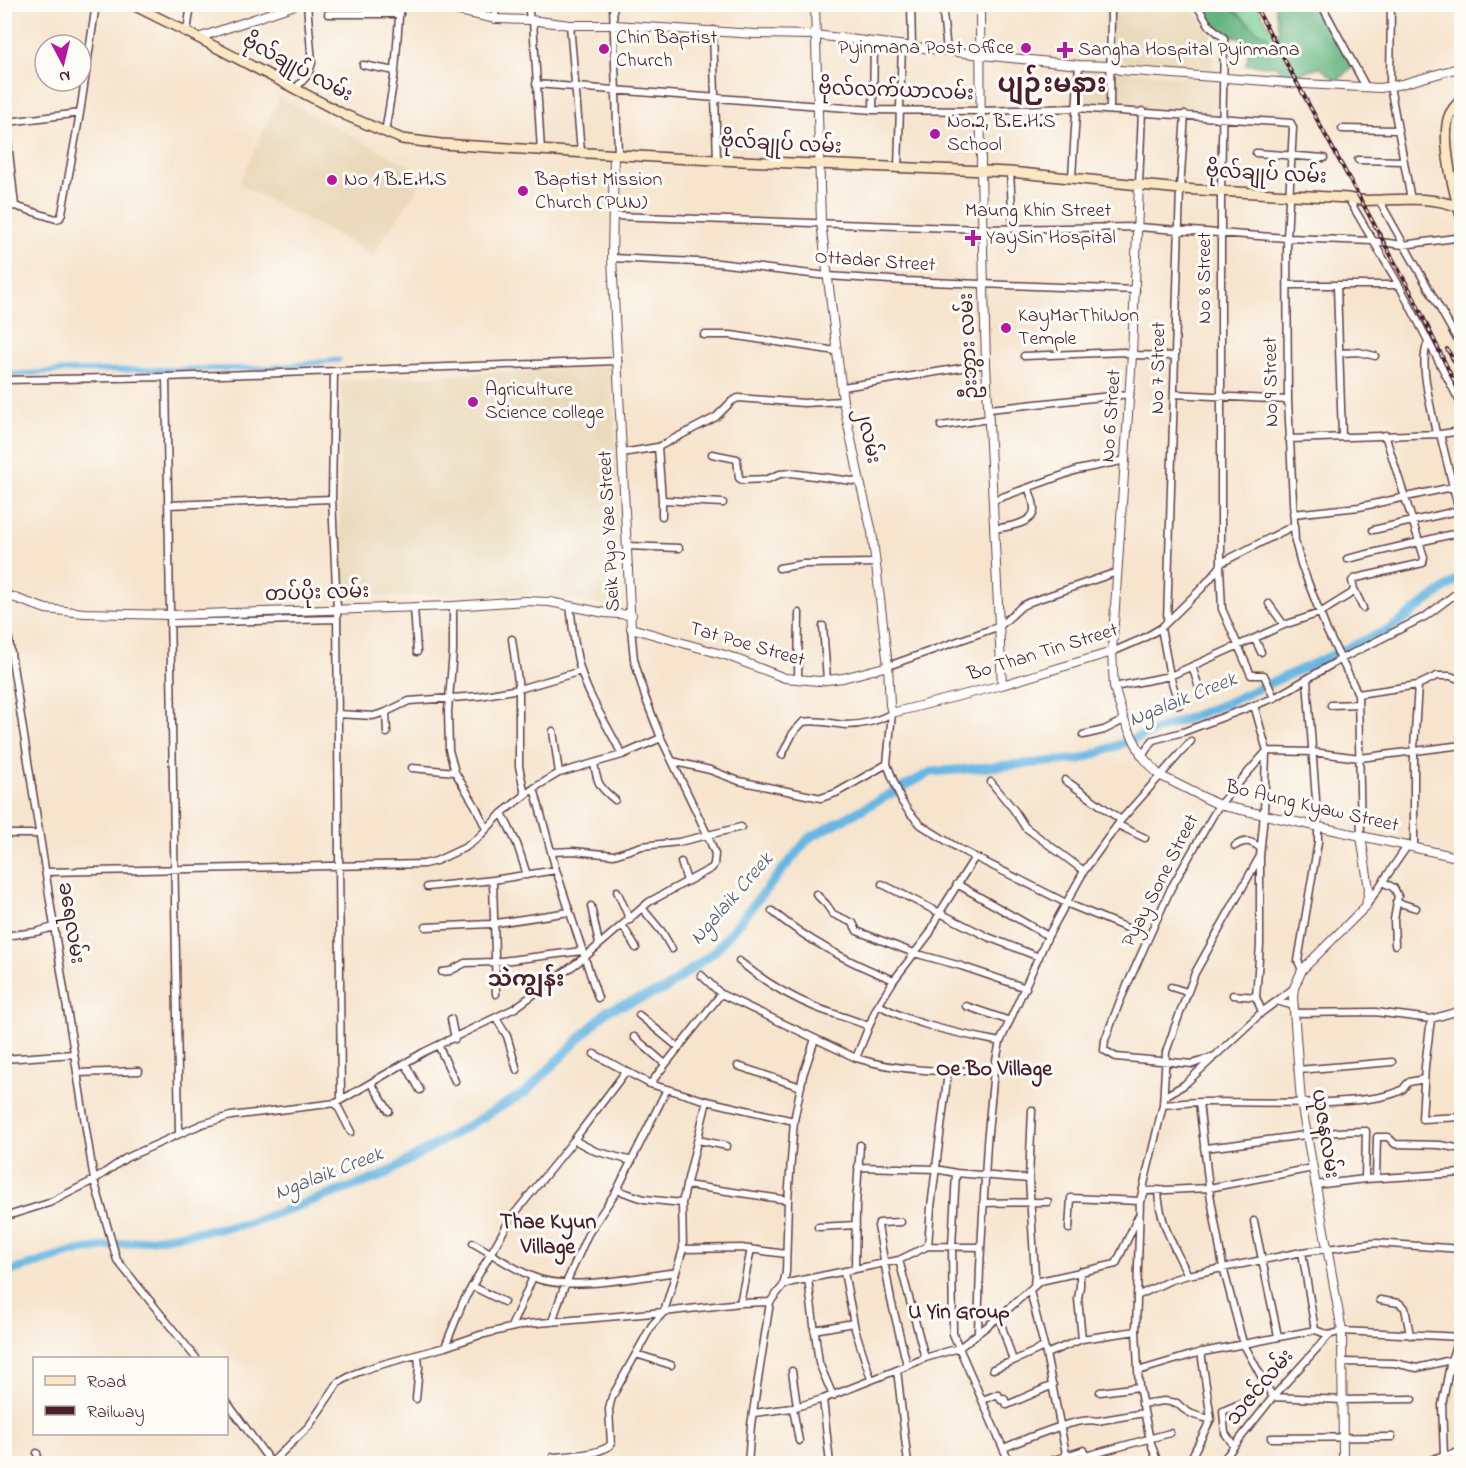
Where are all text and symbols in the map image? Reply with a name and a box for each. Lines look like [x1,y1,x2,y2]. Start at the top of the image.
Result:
place label: Chin Baptist Church [616,24,718,76]
street label: ဗိုလ်ချုပ် လမ်း [237,26,358,110]
north arrow [33,33,93,93]
place label: Pyinmana Post Office [838,34,1014,63]
place label: Sangha Hospital Pyinmana [1078,36,1300,66]
marker: Pyinmana Post Office [1019,41,1033,55]
marker: Sangha Hospital Pyinmana [1056,41,1074,59]
marker: Chin Baptist Church [597,42,611,56]
text: N [58,63,71,88]
district label: ပျဉ်းမနား [997,64,1107,105]
street label: ဗိုလ်လက်ယာလမ်း [818,73,974,109]
place label: No.2, B.E.H.S School [947,108,1056,160]
street label: ဗိုလ်ချုပ် လမ်း [720,125,842,163]
marker: No.2, B.E.H.S School [928,127,942,141]
street label: ဗိုလ်ချုပ် လမ်း [1205,155,1327,193]
place label: No 1 B.E.H.S [344,166,447,195]
place label: Baptist Mission Church (PUN) [534,166,662,218]
marker: No 1 B.E.H.S [325,173,339,187]
marker: Baptist Mission Church (PUN) [516,184,530,198]
street label: Maung Khin Street [965,197,1111,227]
place label: YaySin Hospital [986,224,1116,253]
marker: YaySin Hospital [964,229,982,247]
street label: No 8 Street [1191,232,1220,324]
street label: Ottadar Street [814,243,937,281]
street label: ဦးဘွား လမ်း [951,292,987,400]
place label: KayMarThiWon Temple [1018,302,1139,354]
marker: KayMarThiWon Temple [999,321,1013,335]
street label: No 7 Street [1144,321,1174,415]
street label: No 9 Street [1257,336,1287,427]
street label: No 6 Street [1094,368,1130,463]
place label: Agriculture Science college [485,376,604,429]
marker: Agriculture Science college [466,395,480,409]
street label: ၂လမ်း [847,405,889,467]
street label: Seik Pyo Yae Street [591,450,629,612]
street label: တပ်ပိုး လမ်း [264,576,370,610]
street label: Tat Poe Street [686,615,809,675]
street label: Bo Than Tin Street [963,616,1122,690]
water label: Ngalaik Creek [1124,664,1243,736]
street label: Bo Aung Kyaw Street [1222,773,1402,842]
street label: Pyay Sone Street [1115,809,1207,953]
water label: Ngalaik Creek [683,845,782,953]
street label: ခရေလမ်း [49,880,93,966]
district label: သဲကျွန်း [488,963,564,998]
district label: Oe Bo Village [936,1054,1053,1087]
street label: ယုဇနလမ်း [1303,1087,1347,1181]
water label: Ngalaik Creek [270,1139,389,1209]
district label: Thae Kyun Village [500,1207,596,1265]
district label: U Yin Group [908,1298,1010,1328]
street label: သဇင်လမ်း [1219,1342,1302,1433]
legend [33,1357,228,1435]
text: Road [87,1370,126,1396]
text: Railway [87,1400,144,1426]

